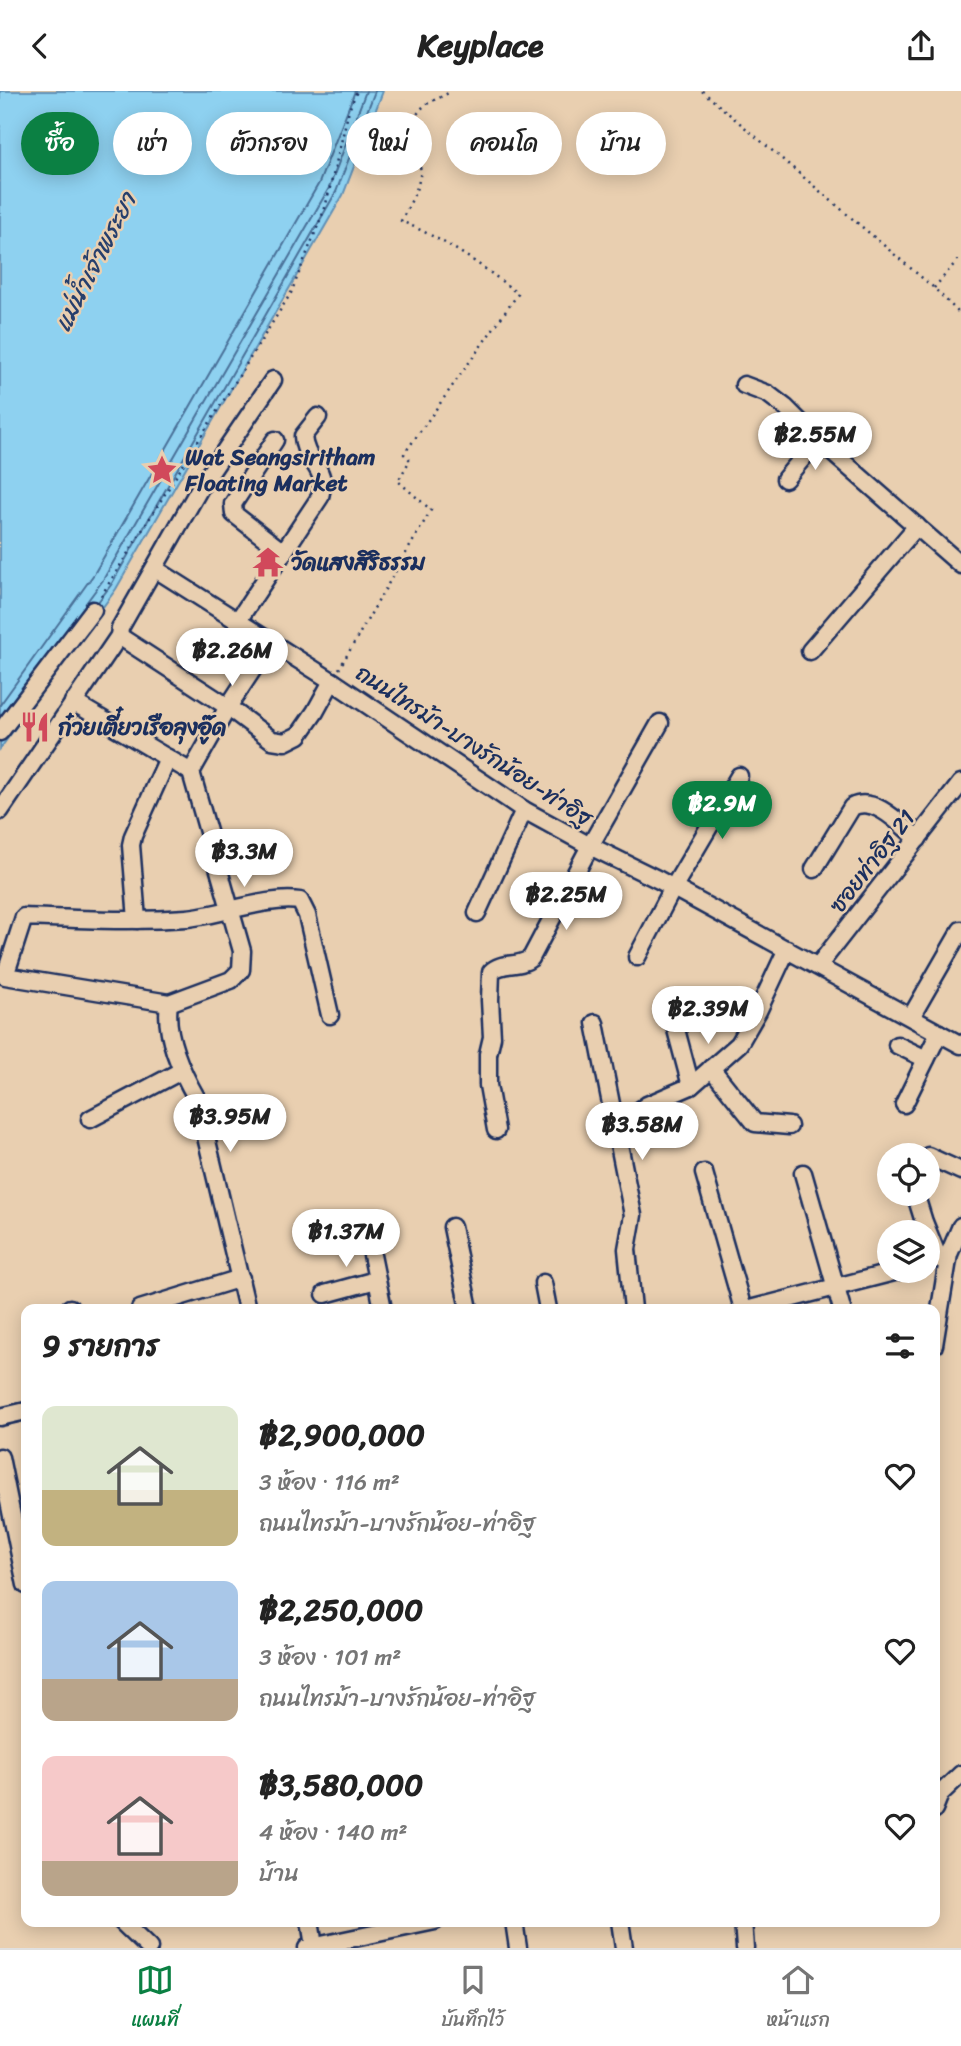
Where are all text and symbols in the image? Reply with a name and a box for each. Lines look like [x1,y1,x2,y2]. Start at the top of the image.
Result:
text: Keyplace [418,17,543,74]
icon: back [21,27,59,65]
icon: share [902,27,940,65]
chip: ซื้อ [21,112,99,175]
chip: เช่า [113,112,192,175]
chip: ตัวกรอง [206,112,332,175]
chip: ใหม่ [346,112,432,175]
chip: คอนโด [446,112,562,175]
chip: บ้าน [576,112,666,175]
water label: แม่น้ำเจ้าพระยา [42,183,149,339]
pin: ฿2.55M [758,413,872,472]
text: ฿2.55M [774,414,856,455]
place label: Wat Seangsiritham Floating Market [184,437,376,504]
place icon: Wat Seangsiritham Floating Market [145,453,179,487]
place label: วัดแสงสิริธรรม [291,542,426,583]
temple icon: วัดแสงสิริธรรม [251,545,285,579]
pin: ฿2.26M [175,629,289,688]
text: ฿2.26M [192,630,272,671]
street label: ถนนไทรม้า-บางรักน้อย-ท่าอิฐ [347,653,602,839]
place label: ก๋วยเตี๋ยวเรือลุงอู๊ด [58,706,226,748]
restaurant icon: ก๋วยเตี๋ยวเรือลุงอู๊ด [18,710,52,744]
pin: ฿2.9M [673,781,771,841]
text: ฿2.9M [688,783,756,824]
street label: ซอยท่าอิฐ 21 [818,800,927,922]
pin: ฿3.3M [195,829,293,889]
text: ฿3.3M [211,831,277,872]
pin: ฿2.25M [509,873,623,932]
text: ฿2.25M [525,874,607,915]
pin: ฿2.39M [651,986,765,1046]
text: ฿2.39M [668,988,748,1029]
pin: ฿3.95M [173,1095,287,1154]
text: ฿3.95M [189,1096,271,1137]
pin: ฿3.58M [585,1103,699,1162]
text: ฿3.58M [601,1104,683,1145]
map controls [877,1143,940,1283]
button: locate [877,1143,940,1206]
pin: ฿1.37M [289,1209,403,1269]
text: ฿1.37M [308,1211,384,1252]
button: layers [877,1220,940,1283]
text: 9 รายการ [42,1319,159,1373]
icon: filters [881,1327,919,1365]
text: ฿2,900,000 [259,1408,425,1462]
icon: home [98,1434,182,1518]
icon: heart [881,1457,919,1495]
text: 3 ห้อง · 116 m² [259,1462,400,1503]
text: ถนนไทรม้า-บางรักน้อย-ท่าอิฐ [259,1503,535,1544]
text: ฿2,250,000 [259,1583,423,1637]
icon: home [98,1609,182,1693]
icon: heart [881,1632,919,1670]
text: 3 ห้อง · 101 m² [259,1637,401,1678]
text: ถนนไทรม้า-บางรักน้อย-ท่าอิฐ [259,1678,535,1719]
text: ฿3,580,000 [259,1758,423,1812]
icon: home [98,1784,182,1868]
icon: heart [881,1807,919,1845]
text: 4 ห้อง · 140 m² [259,1812,408,1853]
text: บ้าน [259,1853,299,1894]
tab: แผนที่ [131,1961,179,2036]
tab: บันทึกไว้ [441,1961,504,2036]
tab: หน้าแรก [767,1961,830,2036]

